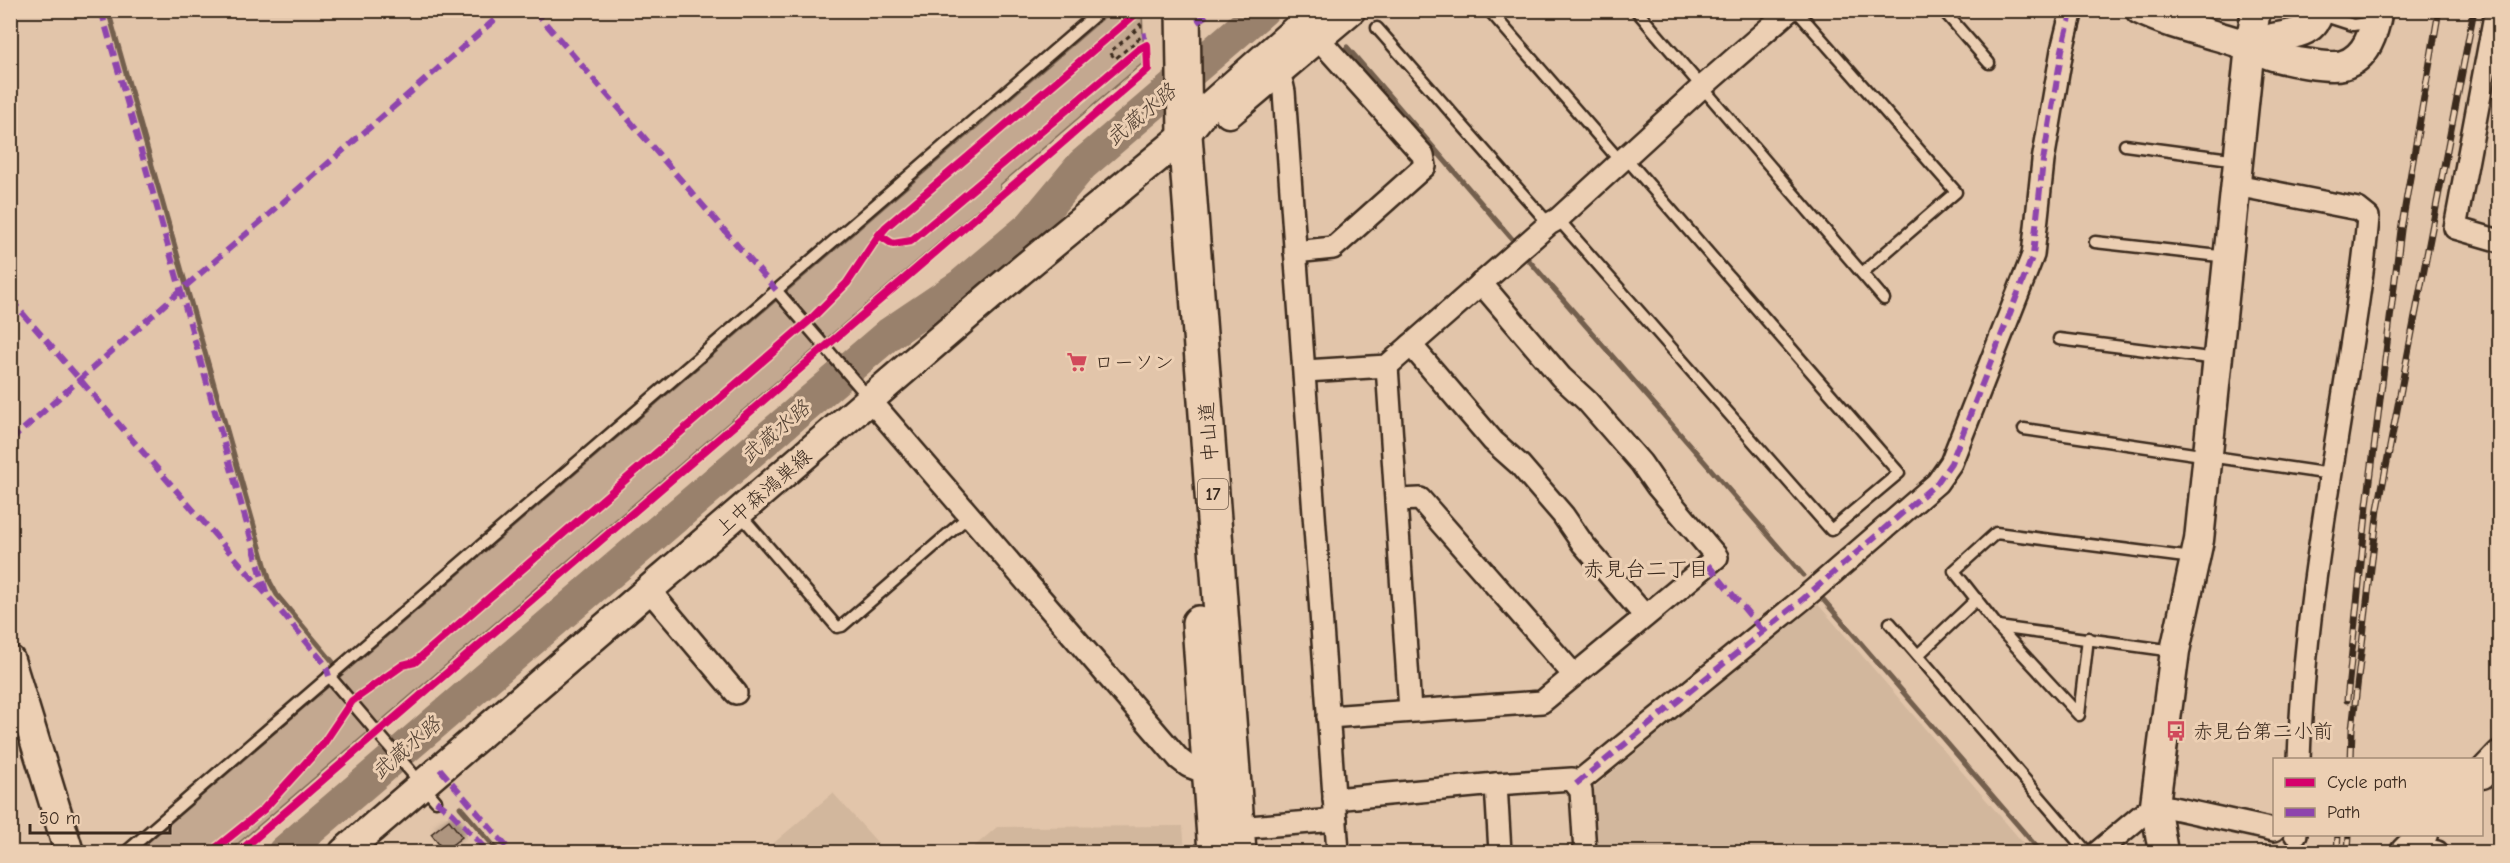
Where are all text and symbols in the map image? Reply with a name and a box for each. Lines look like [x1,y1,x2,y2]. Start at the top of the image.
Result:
water label: 武蔵水路 [1101,78,1182,151]
supermarket icon: ローソン [1065,350,1089,374]
place label: ローソン [1094,351,1174,374]
water label: 武蔵水路 [735,395,815,469]
street label: 中山道 [1195,401,1222,463]
street label: 上中森鴻巣線 [711,444,816,540]
road number: 17 [1198,479,1228,509]
district label: 赤見台二丁目 [1583,557,1709,581]
water label: 武蔵水路 [366,711,446,785]
bus stop icon: 赤見台第二小前 [2164,719,2188,743]
place label: 赤見台第二小前 [2193,720,2333,743]
legend [2273,758,2483,836]
text: Cycle path [2327,772,2407,793]
scale bar [30,797,170,835]
text: Path [2327,802,2360,823]
text: 50 m [39,808,81,829]

